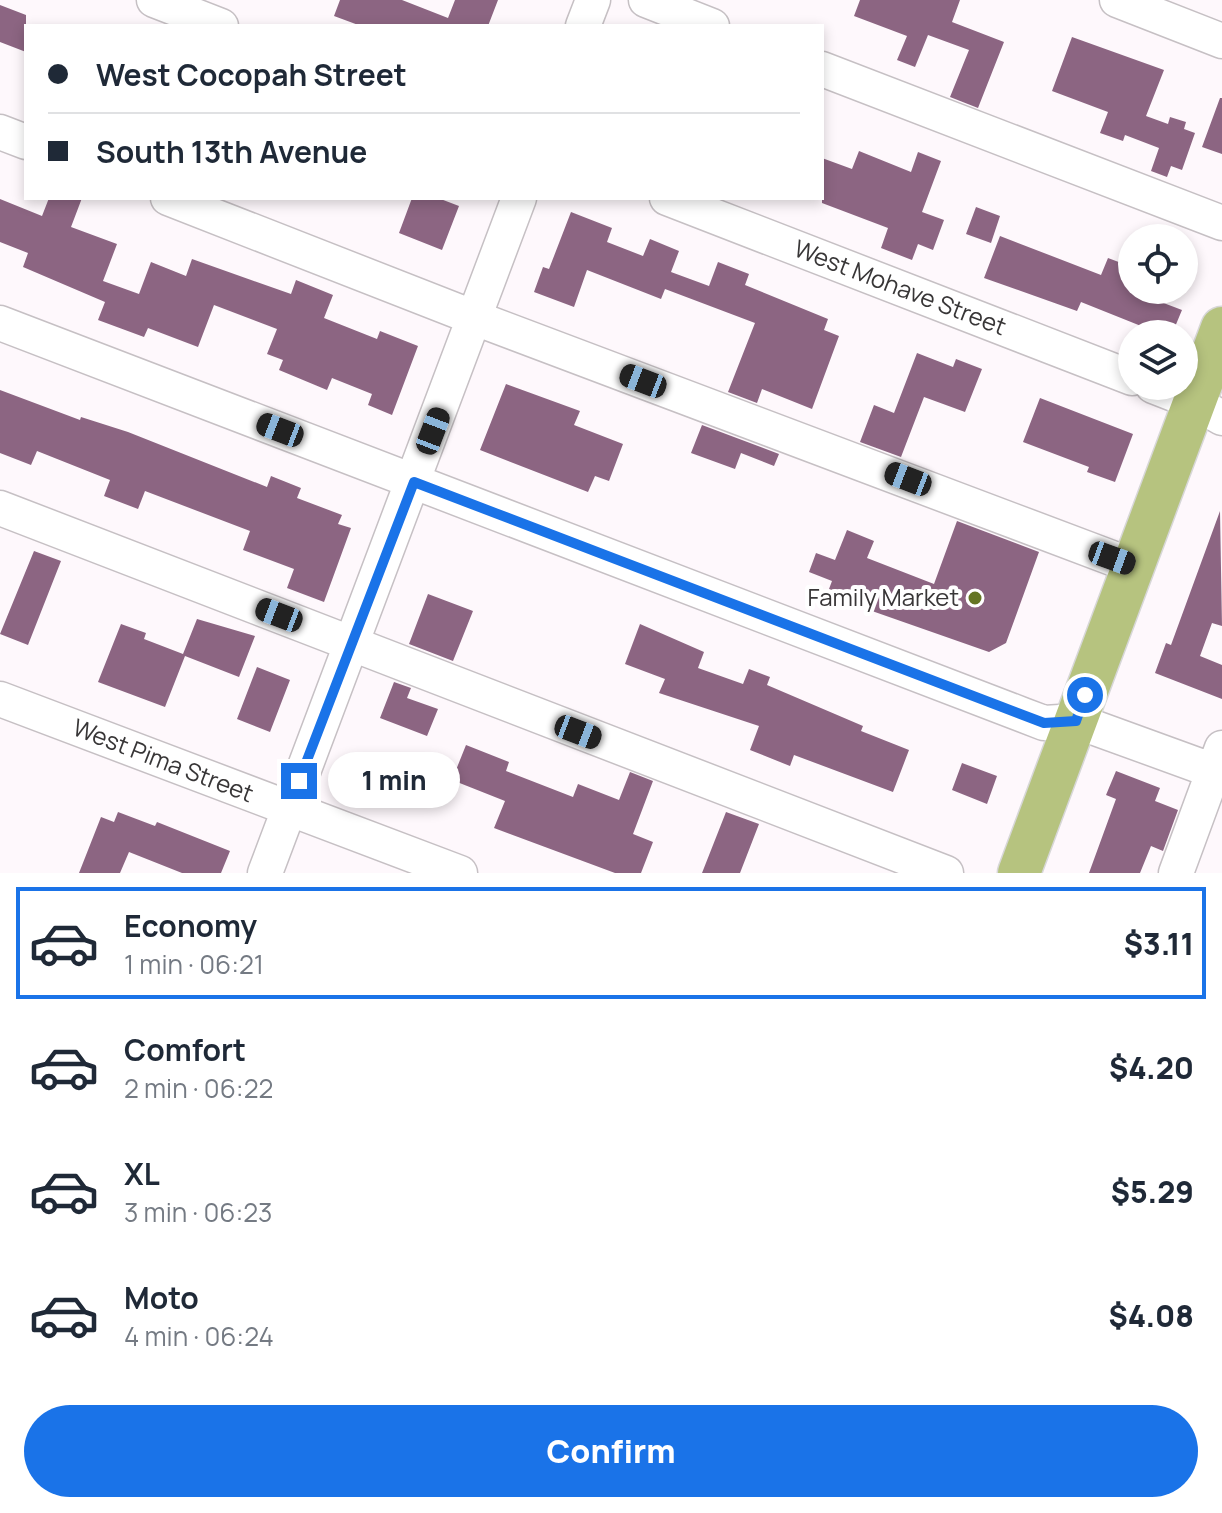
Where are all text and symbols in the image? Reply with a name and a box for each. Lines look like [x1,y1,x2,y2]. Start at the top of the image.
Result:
text: West Cocopah Street [96,54,407,95]
text: South 13th Avenue [96,131,367,172]
map controls [1118,224,1198,400]
button: locate [1118,224,1198,304]
street label: West Mohave Street [790,231,1011,342]
button: layers [1118,320,1198,400]
car [616,361,670,401]
car [413,404,453,458]
car [253,410,307,450]
car [881,459,935,499]
car [1085,539,1139,577]
place label: Family Market [808,580,959,613]
marker: Family Market [966,589,984,607]
car [252,595,306,635]
route start [1067,677,1103,713]
street label: West Pima Street [68,710,259,809]
car [551,712,605,752]
callout: 1 min [327,753,459,809]
text: 1 min [361,762,427,798]
route end [281,763,317,799]
text: Economy [124,905,257,946]
icon: car [28,907,100,979]
text: $3.11 [1124,923,1194,964]
text: 1 min · 06:21 [124,946,264,982]
text: Comfort [124,1029,246,1070]
icon: car [28,1031,100,1103]
text: $4.20 [1109,1047,1194,1088]
text: 2 min · 06:22 [124,1070,273,1106]
text: XL [124,1153,160,1194]
icon: car [28,1155,100,1227]
text: $5.29 [1111,1171,1194,1212]
text: 3 min · 06:23 [124,1194,272,1230]
text: Moto [124,1277,199,1318]
icon: car [28,1279,100,1351]
text: $4.08 [1108,1295,1194,1336]
text: 4 min · 06:24 [124,1318,274,1354]
button: Confirm [24,1405,1198,1497]

